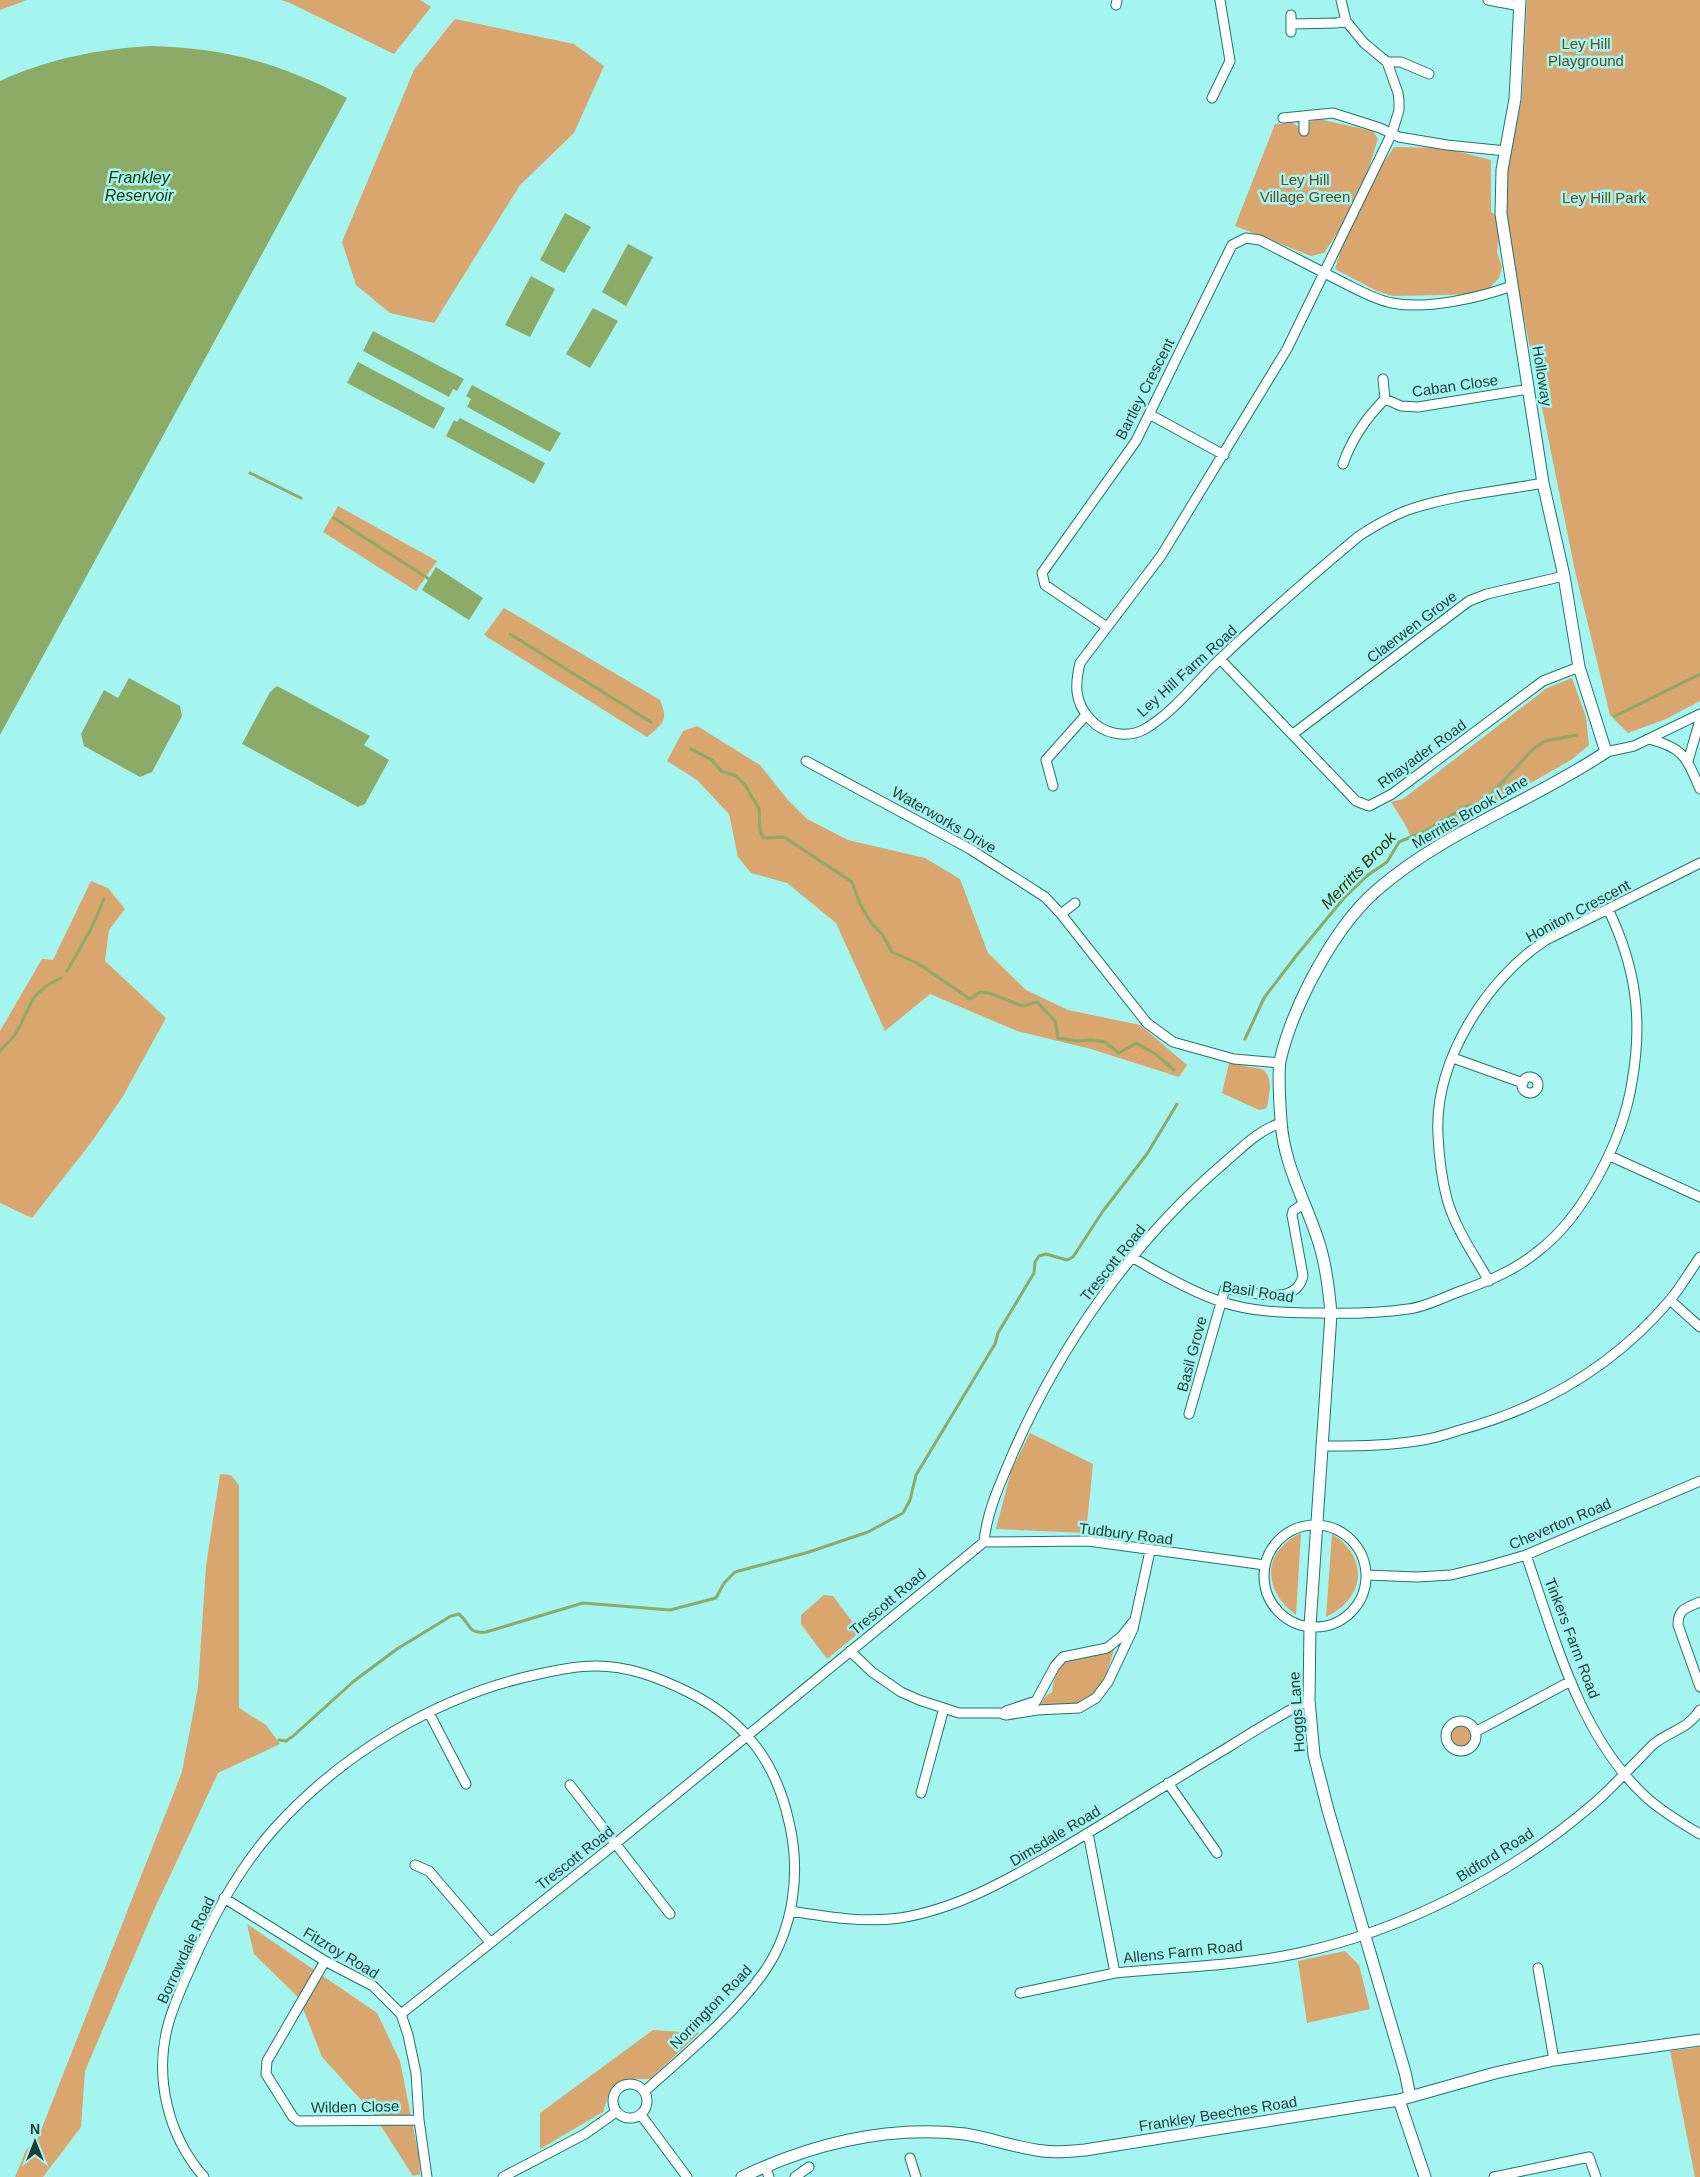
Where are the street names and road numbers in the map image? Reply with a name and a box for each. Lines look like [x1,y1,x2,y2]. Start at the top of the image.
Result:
street label: Bartley Crescent [1112,335,1178,442]
street label: Holloway [1529,345,1556,408]
street label: Caban Close [1411,371,1499,400]
street label: Claerwen Grove [1363,587,1460,666]
street label: Ley Hill Farm Road [1133,621,1240,720]
street label: Rhayader Road [1374,716,1469,791]
street label: Merritts Brook Lane [1409,771,1531,852]
street label: Waterworks Drive [889,783,1000,856]
street label: Honiton Crescent [1523,875,1634,945]
street label: Trescott Road [1077,1221,1149,1304]
street label: Basil Road [1221,1277,1295,1306]
street label: Basil Grove [1173,1314,1210,1394]
street label: Cheverton Road [1506,1494,1613,1553]
street label: Tudbury Road [1078,1519,1174,1548]
street label: Trescott Road [846,1565,929,1638]
street label: Tinkers Farm Road [1542,1575,1603,1701]
street label: Hoggs Lane [1285,1671,1308,1753]
street label: Dimsdale Road [1006,1802,1103,1869]
street label: Trescott Road [533,1822,617,1893]
street label: Bidford Road [1453,1824,1536,1885]
street label: Borrowdale Road [153,1894,218,2006]
street label: Fitzroy Road [300,1923,382,1982]
street label: Allens Farm Road [1122,1937,1244,1966]
street label: Norrington Road [666,1961,755,2052]
street label: Frankley Beeches Road [1138,2093,1298,2134]
street label: Wilden Close [311,2097,399,2116]

